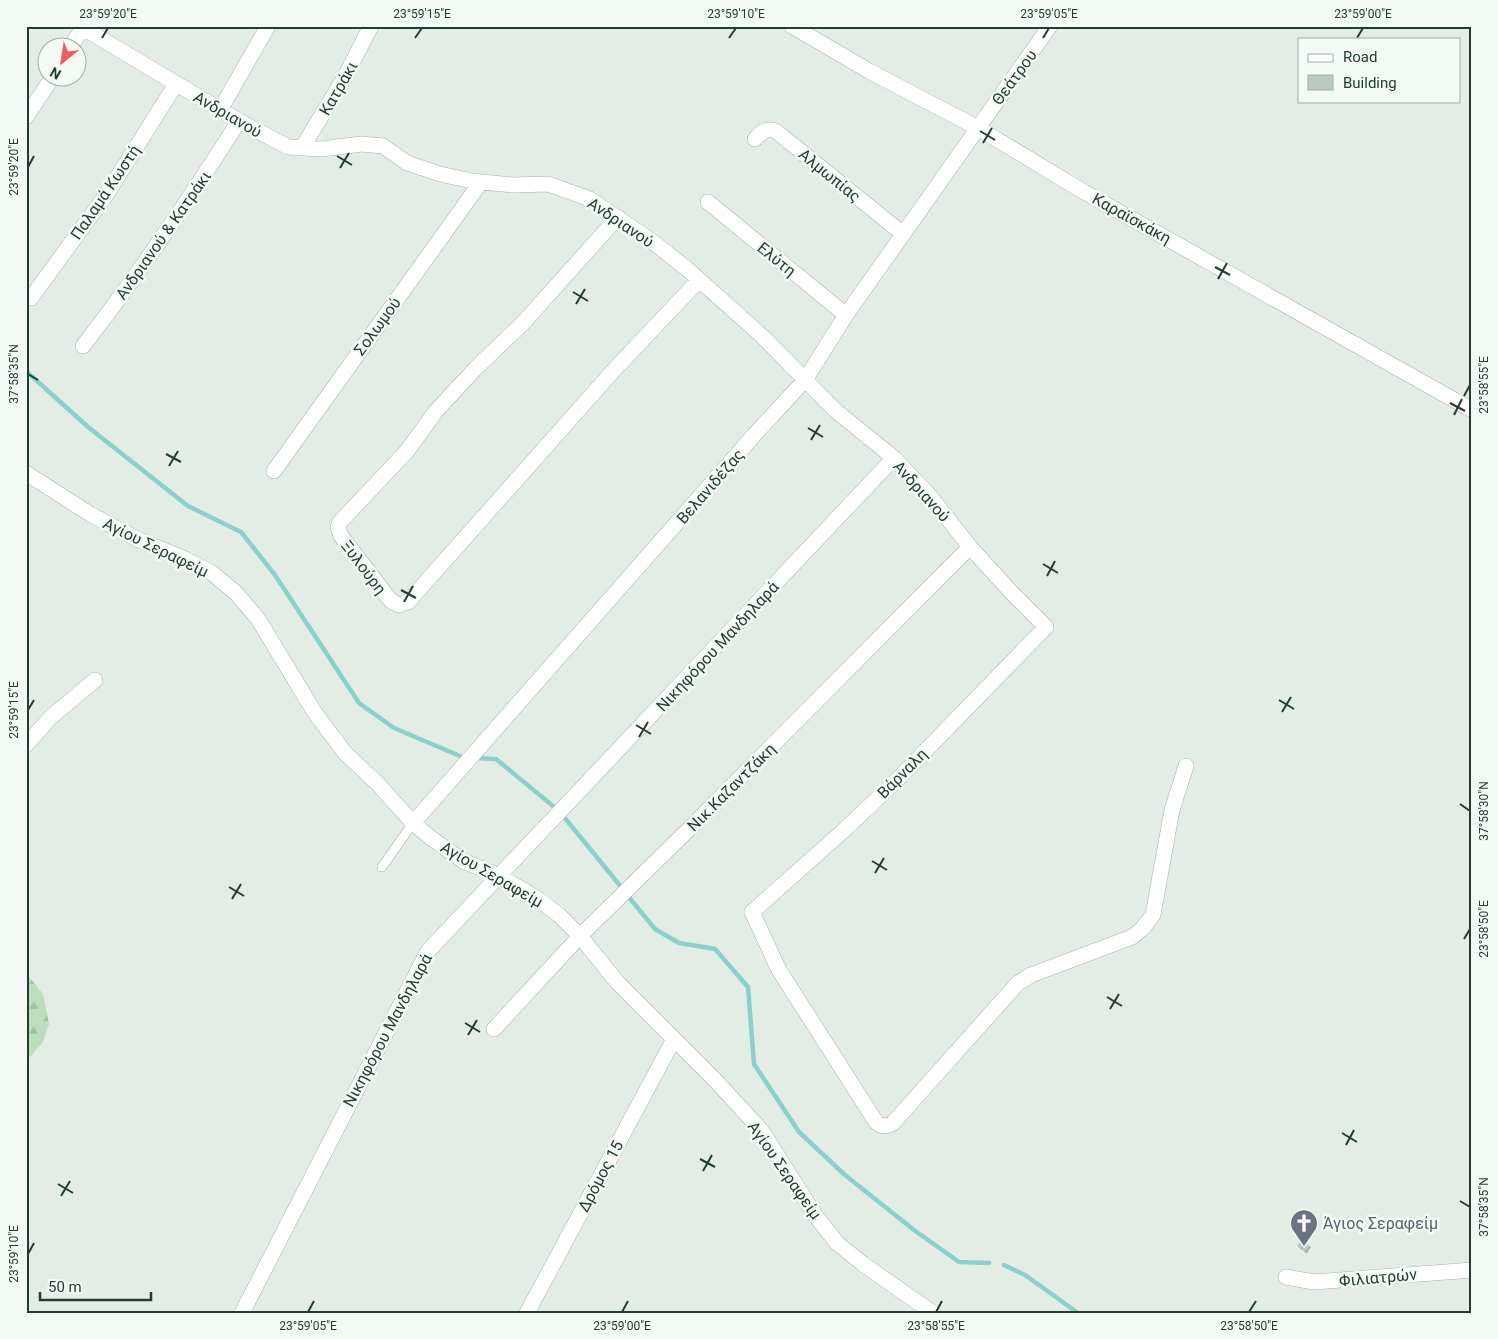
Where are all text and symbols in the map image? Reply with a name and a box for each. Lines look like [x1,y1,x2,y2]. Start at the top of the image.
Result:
text: 23°59'20"E [79,7,137,21]
text: 23°59'15"E [393,7,451,21]
text: 23°59'10"E [707,7,765,21]
text: 23°59'05"E [1020,7,1078,21]
text: 23°59'00"E [1334,7,1392,21]
north arrow [38,38,88,88]
legend [1298,38,1460,102]
street label: Θεάτρου [988,46,1041,109]
text: Road [1343,48,1377,66]
street label: Κατράκι [315,58,362,119]
text: N [47,64,64,83]
text: Building [1343,74,1397,92]
street label: Ανδριανού [190,87,265,142]
text: 23°59'20"E [7,138,21,196]
street label: Παλαμά Κωστή [67,141,144,243]
street label: Αλμωπίας [795,145,864,206]
street label: Ανδριανού & Κατράκι [112,167,215,303]
street label: Καραϊσκάκη [1089,189,1174,248]
street label: Ανδριανού [584,193,657,251]
street label: Ελύτη [754,238,800,281]
street label: Σολωμού [350,294,405,359]
text: 37°58'35"N [7,344,21,404]
text: 23°58'55"E [1477,356,1491,414]
street label: Βελανιδέζας [673,445,748,528]
street label: Ανδριανού [889,457,954,526]
street label: Αγίου Σεραφείμ [100,514,212,581]
street label: Ξυλούρη [337,537,390,598]
street label: Νικηφόρου Μανδηλαρά [652,577,783,715]
text: 23°59'15"E [7,681,21,739]
street label: Νικ.Καζαντζάκη [683,739,779,835]
street label: Βάρναλη [873,744,931,802]
text: 37°58'30"N [1477,781,1491,841]
street label: Αγίου Σεραφείμ [437,837,546,911]
text: 23°58'50"E [1477,900,1491,958]
street label: Νικηφόρου Μανδηλαρά [339,950,436,1110]
street label: Αγίου Σεραφείμ [744,1118,825,1223]
street label: Δρόμος 15 [574,1137,627,1215]
text: 37°58'35"N [1477,1177,1491,1237]
church icon: Άγιος Σεραφείμ [1289,1208,1319,1247]
place label: Άγιος Σεραφείμ [1323,1214,1438,1233]
text: 23°59'10"E [7,1225,21,1283]
street label: Φιλιατρών [1338,1265,1418,1290]
scale bar [40,1269,151,1301]
text: 50 m [48,1278,82,1296]
text: 23°59'05"E [279,1319,337,1333]
text: 23°59'00"E [593,1319,651,1333]
text: 23°58'55"E [907,1319,965,1333]
text: 23°58'50"E [1220,1319,1278,1333]

